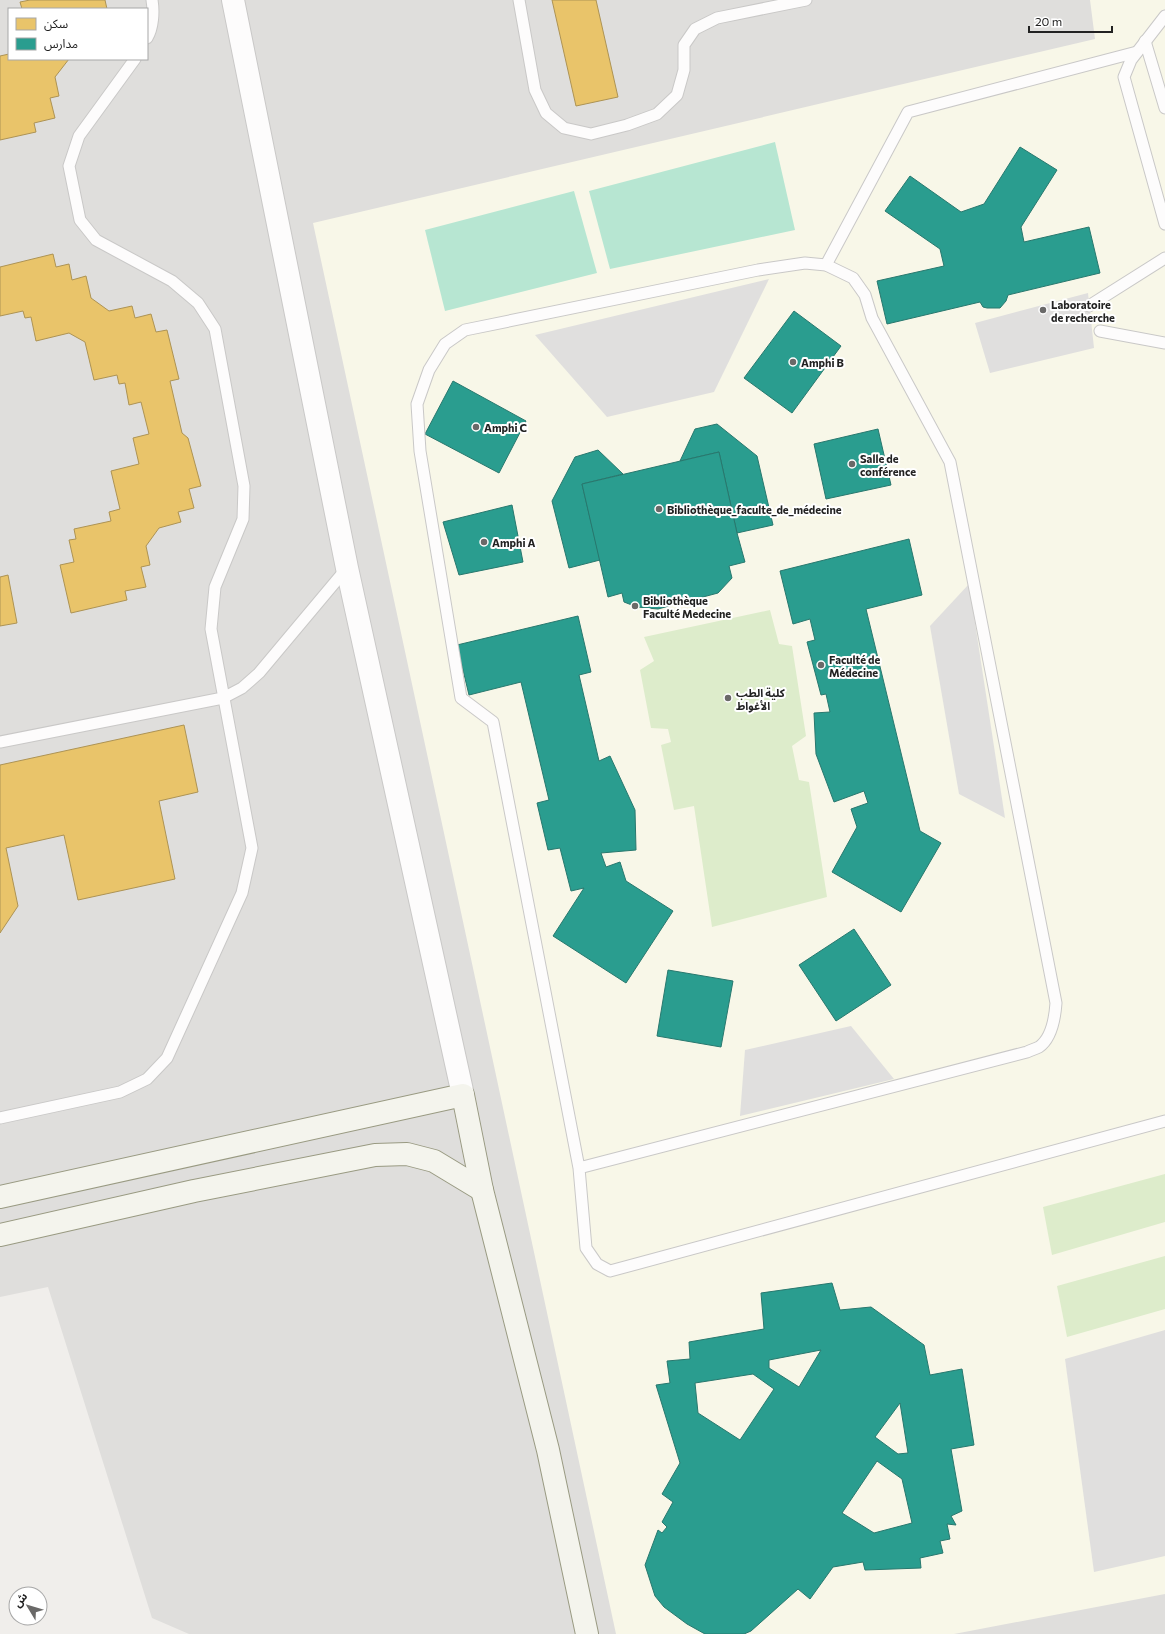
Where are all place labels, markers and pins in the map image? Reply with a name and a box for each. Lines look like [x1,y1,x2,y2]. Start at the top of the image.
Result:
place label: Laboratoire de recherche [1051,298,1115,324]
marker: Laboratoire de recherche [1038,305,1048,315]
place label: Amphi B [801,356,844,369]
marker: Amphi B [788,357,798,367]
place label: Amphi C [484,421,528,434]
marker: Amphi C [471,422,481,432]
place label: Salle de conférence [860,452,916,478]
marker: Salle de conférence [847,459,857,469]
place label: Bibliothèque_faculte_de_médecine [667,503,842,517]
marker: Bibliothèque_faculte_de_médecine [654,504,664,514]
place label: Amphi A [492,536,536,549]
marker: Amphi A [479,537,489,547]
place label: Bibliothèque Faculté Medecine [643,594,731,620]
marker: Bibliothèque Faculté Medecine [630,601,640,611]
place label: Faculté de Médecine [829,653,880,679]
marker: Faculté de Médecine [816,660,826,670]
place label: كلية الطب الأغواط [736,686,786,713]
marker: كلية الطب الأغواط [723,693,733,703]

